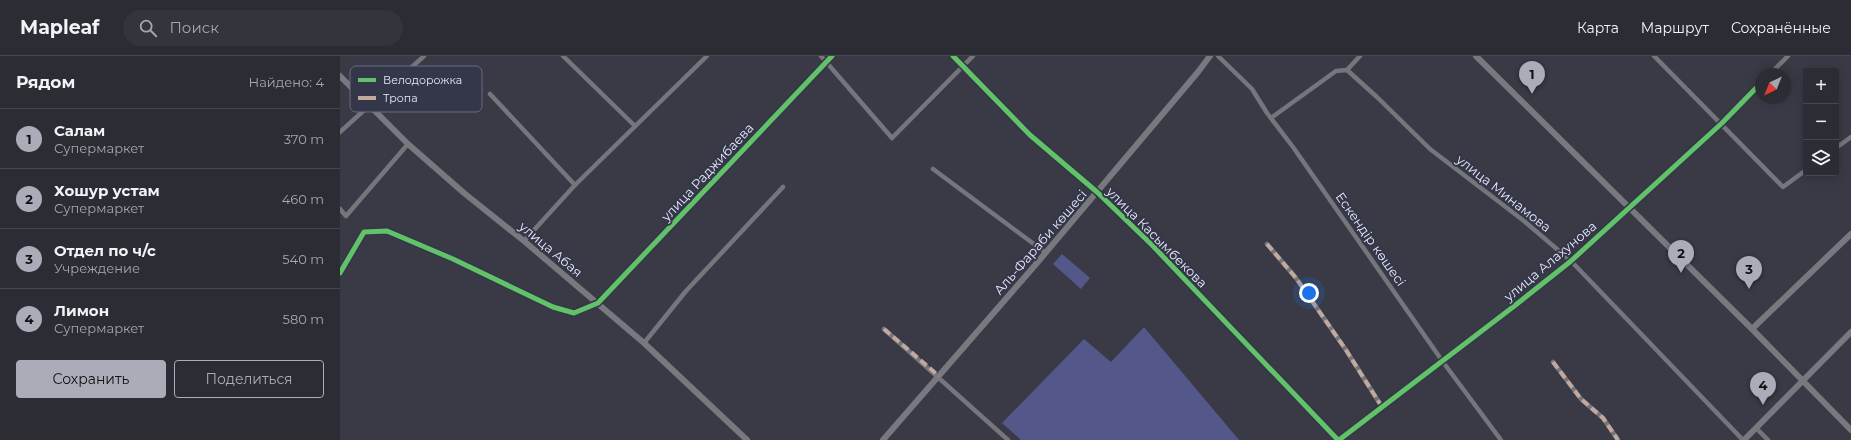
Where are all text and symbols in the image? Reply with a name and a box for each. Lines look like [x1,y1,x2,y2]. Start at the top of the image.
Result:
search box [123,10,403,46]
text: Mapleaf [20,16,99,39]
icon: search [137,17,159,39]
text: Поиск [169,18,219,37]
text: Карта [1577,19,1619,37]
text: Маршрут [1641,19,1709,37]
text: Сохранённые [1731,19,1831,37]
pin: 1 [1519,61,1545,94]
legend [350,66,482,112]
north arrow [1755,68,1791,104]
map controls [1803,68,1839,176]
button: + [1803,68,1839,104]
text: Рядом [16,72,75,92]
text: Велодорожка [383,73,462,87]
text: Найдено: 4 [249,74,324,90]
text: Тропа [383,91,418,105]
button: − [1803,104,1839,140]
street label: улица Раджибаева [657,120,757,225]
text: Салам [54,121,105,140]
text: 1 [26,131,32,147]
text: 370 m [284,131,324,147]
text: Супермаркет [54,140,144,156]
button: layers [1803,140,1839,176]
street label: улица Минамова [1453,150,1555,235]
text: Хошур устам [54,181,160,200]
street label: улица Касымбекова [1103,183,1211,291]
street label: Аль-Фараби көшесі [990,186,1090,298]
street label: Ескендір көшесі [1333,189,1409,289]
text: 2 [25,191,33,207]
text: 460 m [282,191,324,207]
text: Супермаркет [54,200,144,216]
street label: улица Абая [515,217,586,280]
street label: улица Алахунова [1500,218,1600,305]
pin: 2 [1668,240,1694,273]
text: Отдел по ч/с [54,241,156,260]
text: 3 [25,251,33,267]
text: 540 m [282,251,324,267]
pin: 3 [1736,256,1762,289]
text: Учреждение [54,260,140,276]
your location [1299,283,1319,303]
text: Лимон [54,301,109,320]
text: 4 [25,311,33,327]
text: 580 m [283,311,324,327]
text: Супермаркет [54,320,144,336]
button: Сохранить [16,360,166,398]
button: Поделиться [174,360,324,398]
pin: 4 [1750,372,1776,405]

